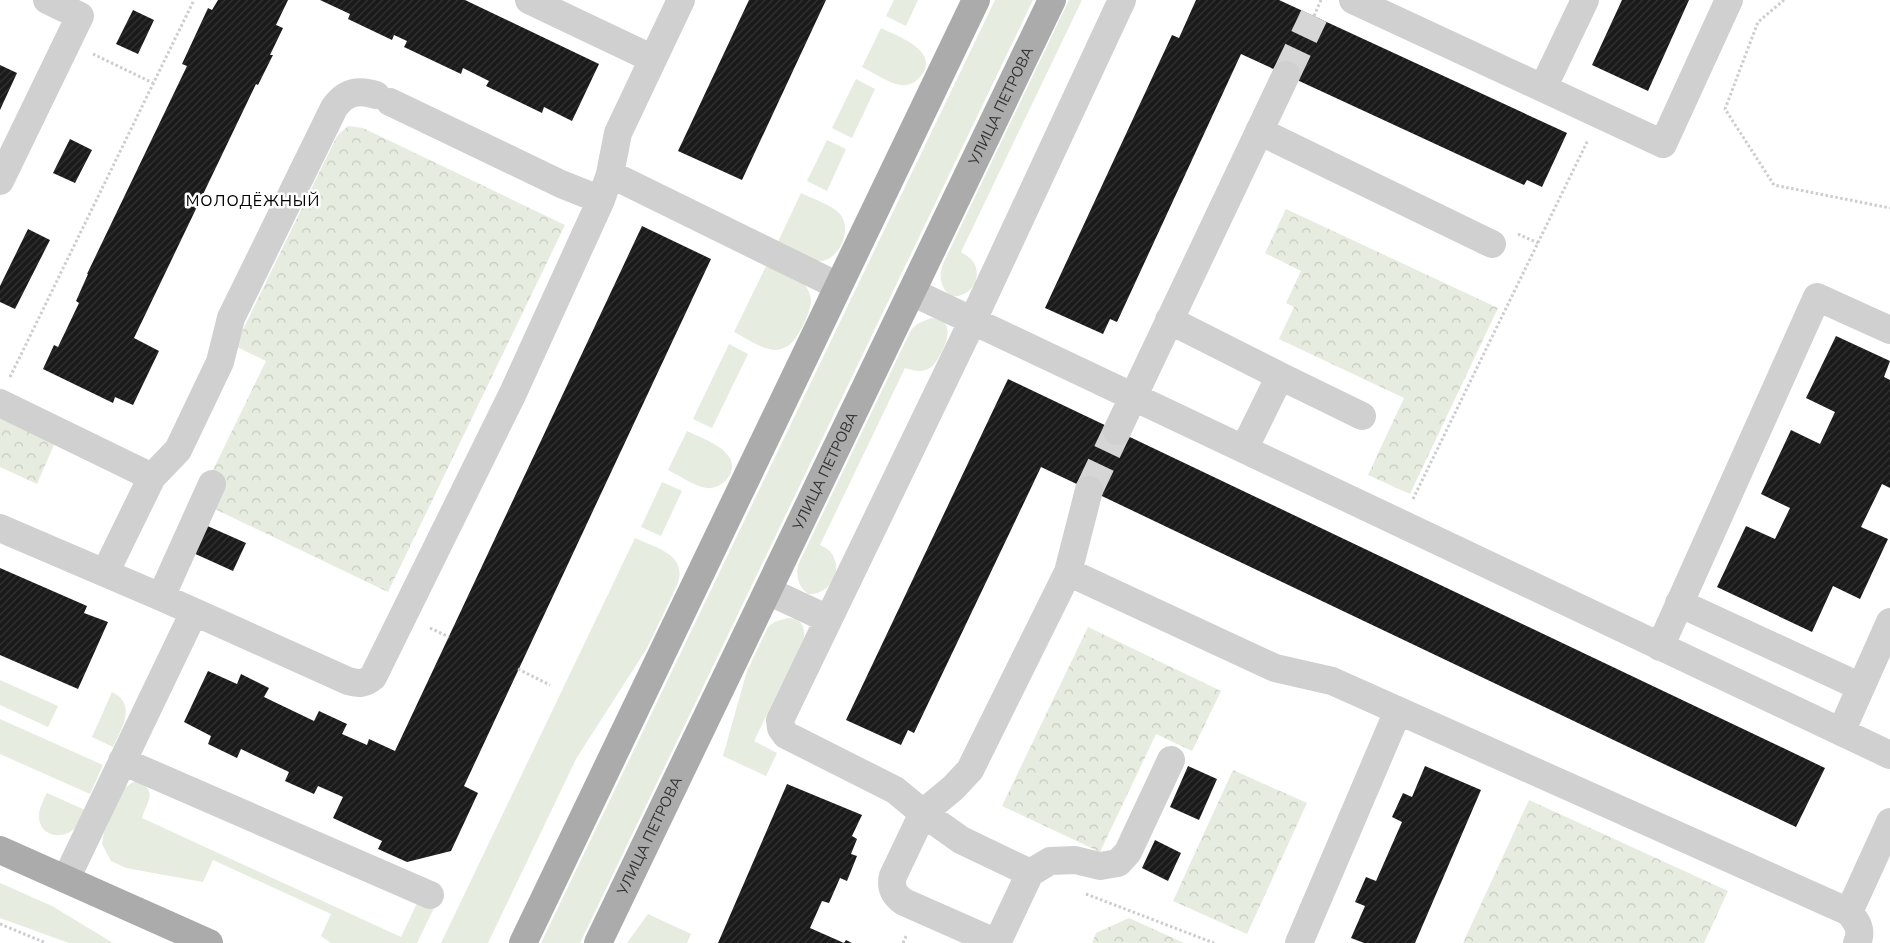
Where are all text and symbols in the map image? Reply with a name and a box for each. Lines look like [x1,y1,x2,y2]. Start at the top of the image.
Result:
street label: УЛИЦА ПЕТРОВА [963,43,1038,169]
district label: МОЛОДЁЖНЫЙ [186,190,320,212]
street label: УЛИЦА ПЕТРОВА [788,408,862,534]
street label: УЛИЦА ПЕТРОВА [612,773,687,899]

